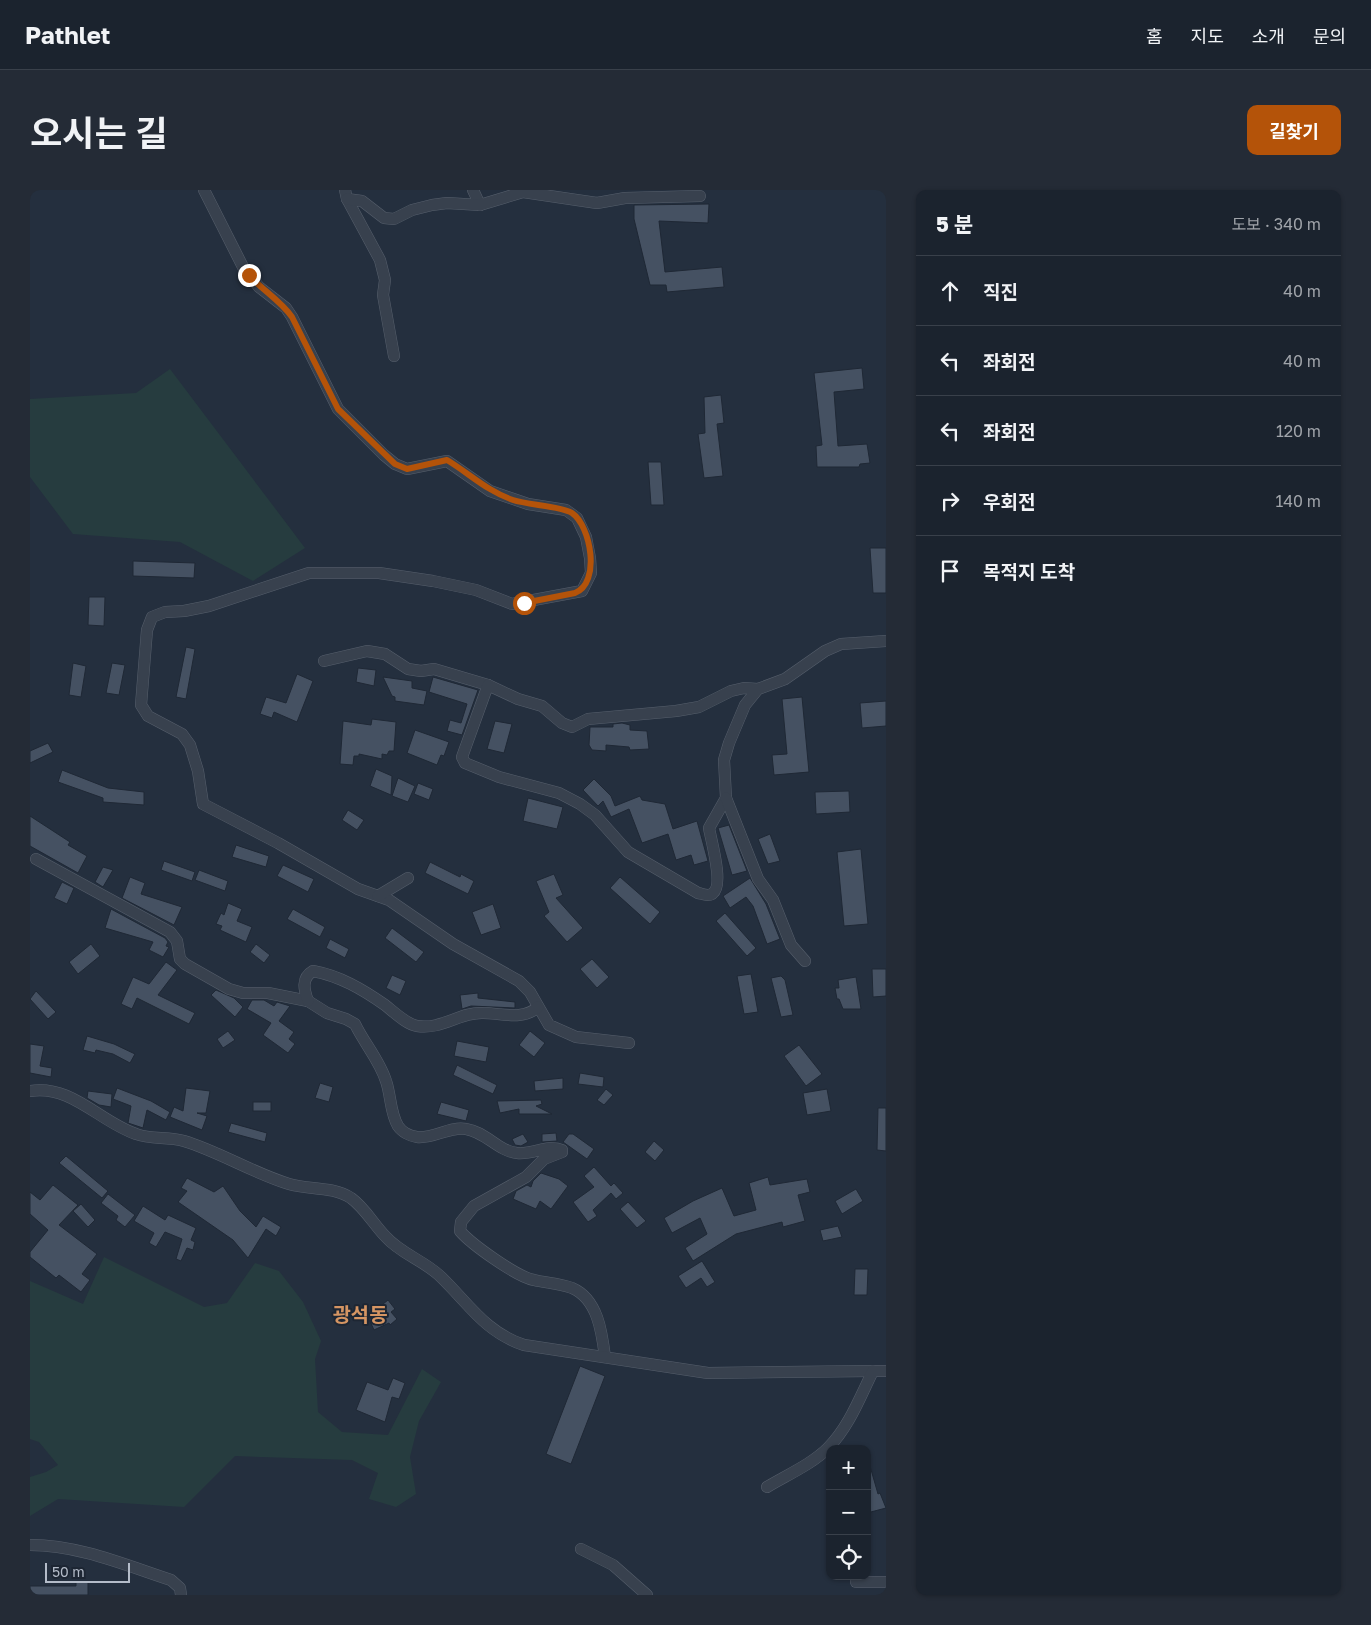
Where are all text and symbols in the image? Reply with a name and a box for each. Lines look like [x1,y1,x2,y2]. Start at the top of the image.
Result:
text: Pathlet [25,20,110,49]
text: 홈 [1146,25,1163,47]
text: 지도 [1191,25,1224,47]
text: 소개 [1252,25,1285,47]
text: 문의 [1313,25,1346,47]
button: 길찾기 [1247,105,1341,155]
text: 오시는 길 [30,112,168,154]
text: 5 분 [936,211,973,237]
text: 도보 · 340 m [1232,214,1321,234]
route end [238,264,261,287]
icon: ahead [936,277,964,305]
text: 직진 [983,280,1018,303]
text: 40 m [1283,281,1321,301]
icon: left [936,347,964,375]
text: 좌회전 [983,350,1035,373]
text: 40 m [1283,351,1321,371]
icon: left [936,417,964,445]
text: 좌회전 [983,420,1035,443]
text: 120 m [1276,421,1321,441]
icon: right [936,487,964,515]
text: 우회전 [983,490,1035,513]
text: 140 m [1275,491,1321,511]
icon: arrive [936,557,964,585]
text: 목적지 도착 [983,560,1075,583]
route start [513,592,536,615]
district label: 광석동 [332,1302,388,1326]
map controls [826,1445,871,1580]
button: + [826,1445,871,1490]
button: − [826,1490,871,1535]
button: locate [826,1535,871,1580]
scale bar [45,1560,130,1583]
text: 50 m [52,1563,85,1580]

